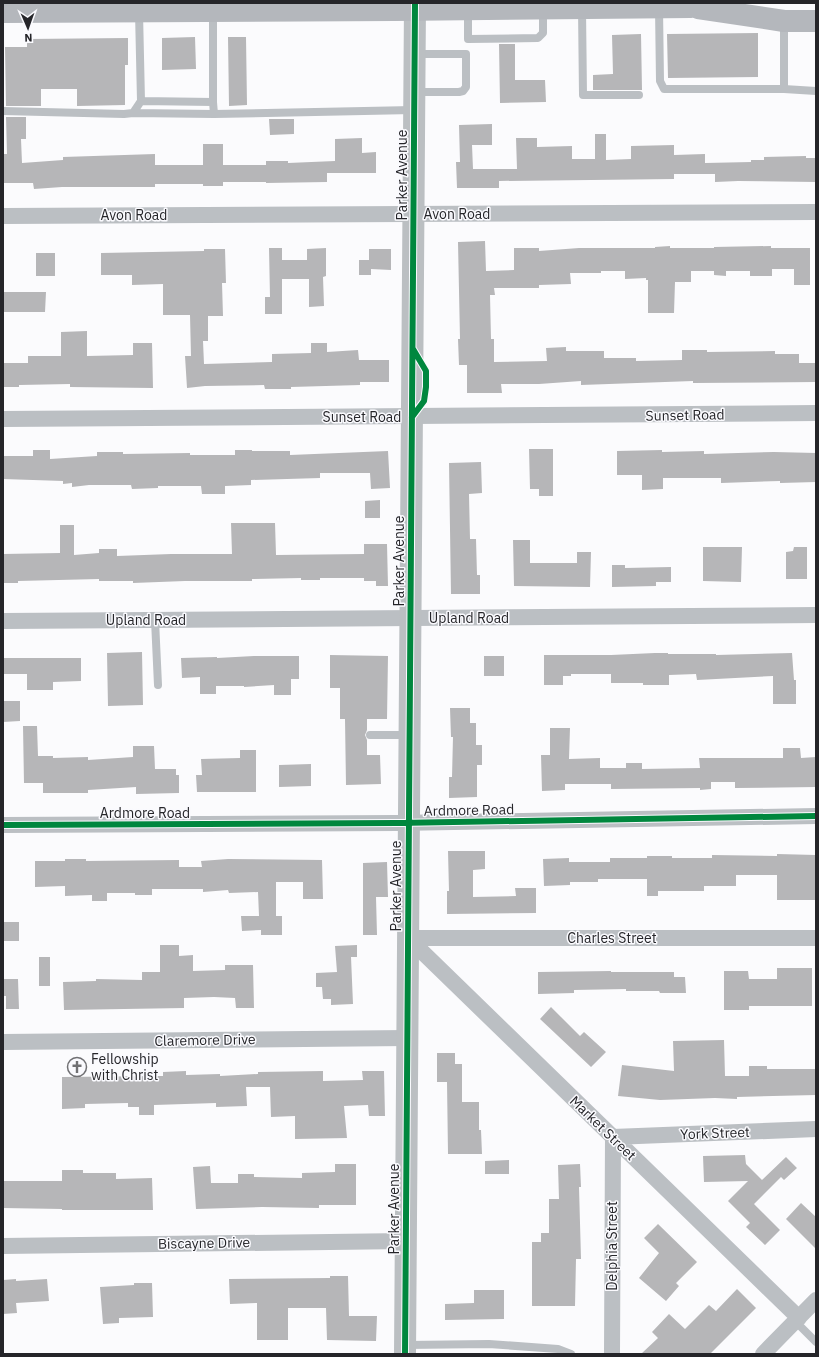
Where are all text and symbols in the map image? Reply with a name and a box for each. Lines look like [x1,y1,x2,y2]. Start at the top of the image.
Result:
north arrow [8,8,48,48]
text: N [24,31,33,45]
street label: Parker Avenue [393,129,411,220]
street label: Avon Road [424,205,490,223]
street label: Avon Road [101,206,167,224]
street label: Sunset Road [645,405,725,425]
street label: Sunset Road [323,408,401,426]
street label: Parker Avenue [390,515,408,606]
street label: Upland Road [429,609,509,627]
street label: Upland Road [106,611,186,629]
street label: Ardmore Road [424,800,514,820]
street label: Ardmore Road [100,804,190,822]
street label: Parker Avenue [387,840,405,931]
street label: Charles Street [567,929,657,947]
street label: Claremore Drive [154,1030,256,1050]
place label: Fellowship with Christ [91,1050,159,1084]
church icon: Fellowship with Christ [66,1056,88,1078]
street label: Market Street [566,1092,640,1164]
street label: York Street [680,1123,750,1143]
street label: Parker Avenue [385,1163,403,1254]
street label: Delphia Street [603,1201,621,1291]
street label: Biscayne Drive [158,1233,251,1253]

